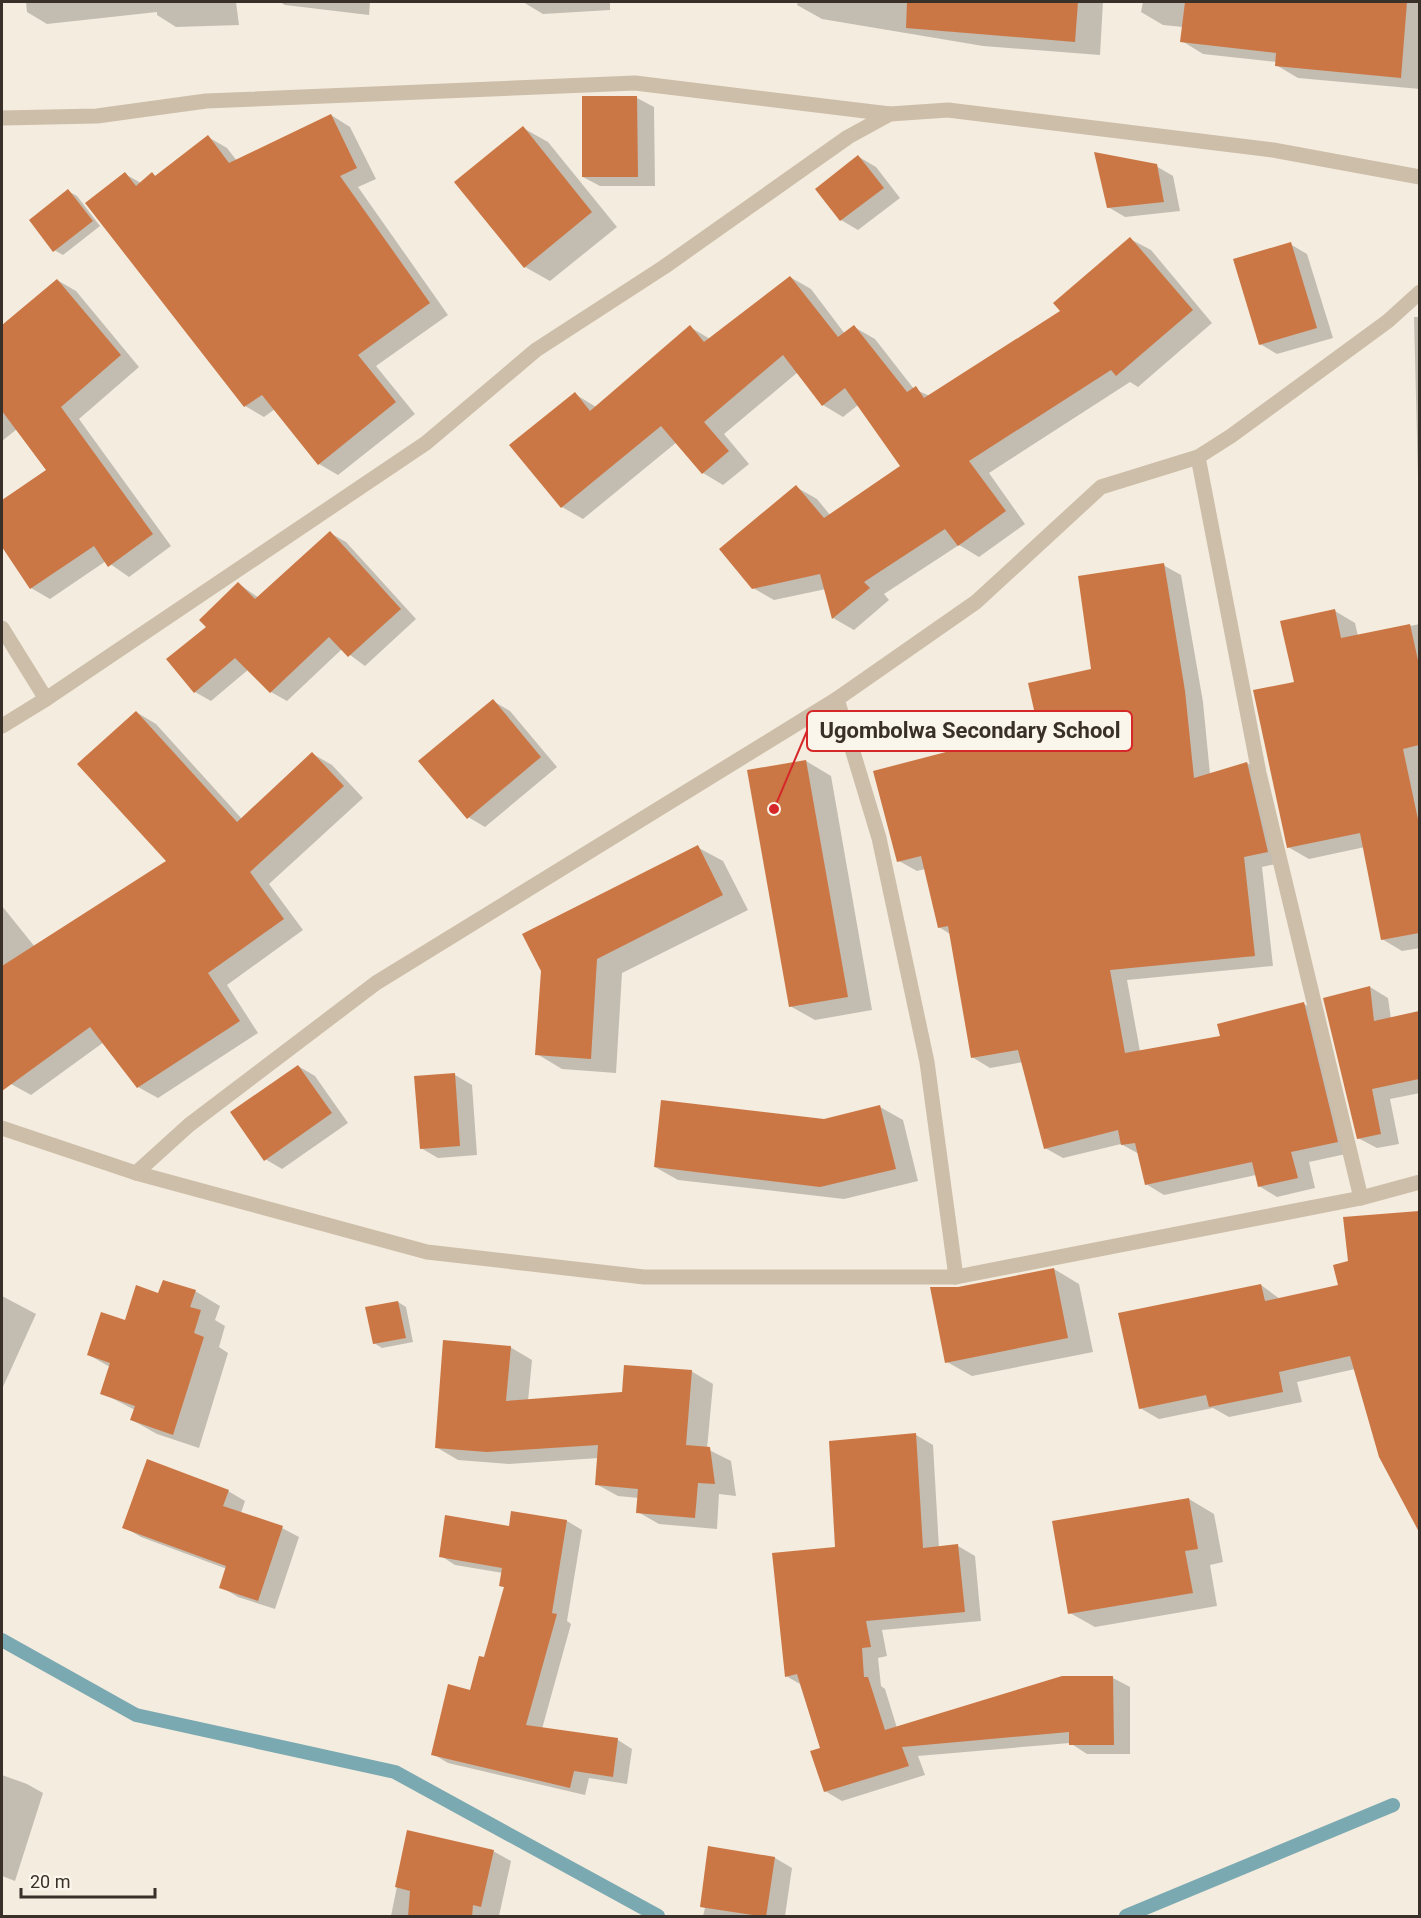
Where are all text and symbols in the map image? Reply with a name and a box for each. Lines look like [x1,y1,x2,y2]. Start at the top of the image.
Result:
callout: Ugombolwa Secondary School [807,711,1132,751]
text: Ugombolwa Secondary School [819,718,1121,743]
scale bar [21,1861,154,1899]
text: 20 m [30,1871,70,1892]

